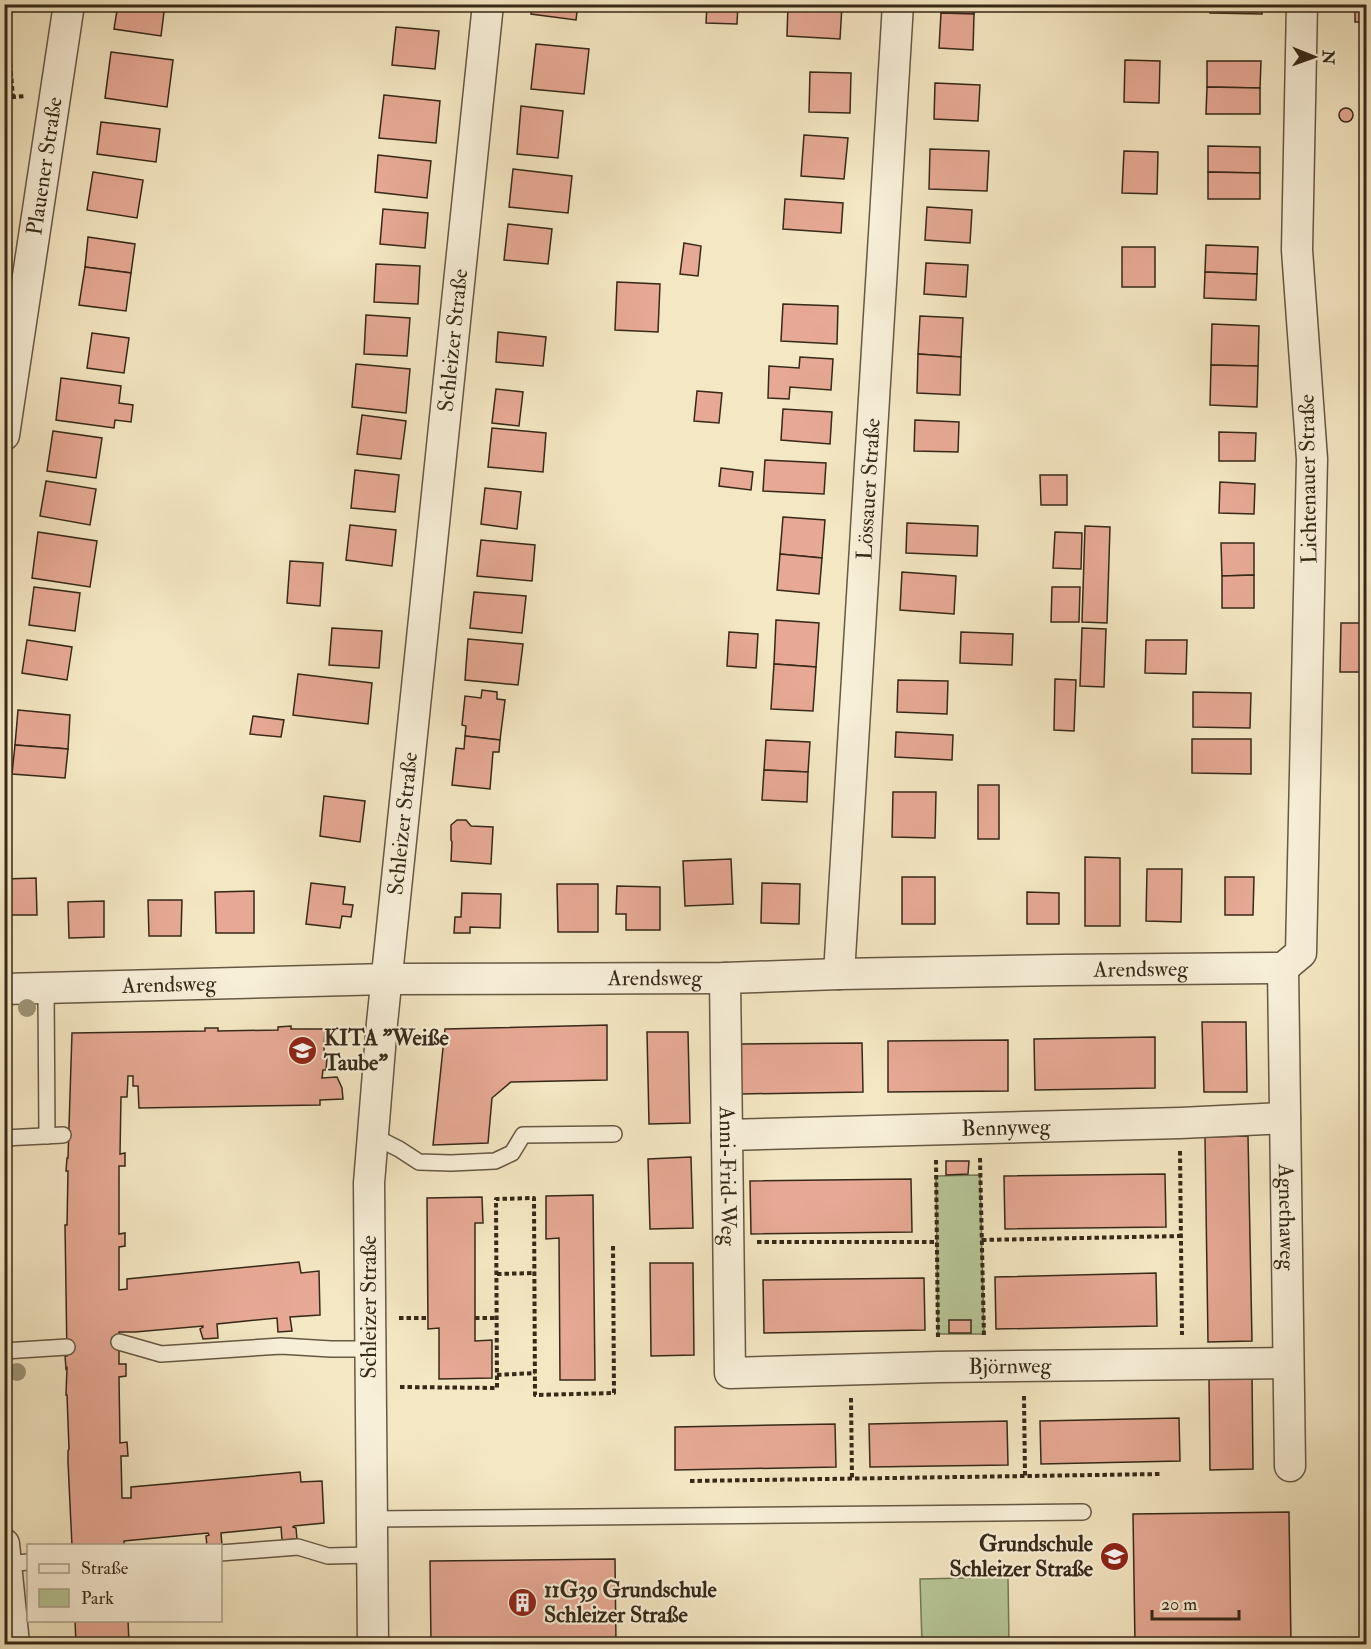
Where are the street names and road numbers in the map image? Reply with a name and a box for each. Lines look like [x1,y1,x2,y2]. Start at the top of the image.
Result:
street label: Plauener Straße [20,95,69,237]
street label: Schleizer Straße [432,267,474,413]
street label: Lichtenauer Straße [1293,394,1323,564]
street label: Lössauer Straße [850,417,887,561]
street label: Schleizer Straße [381,751,424,897]
street label: Arendsweg [1092,955,1189,984]
street label: Arendsweg [607,964,703,992]
street label: Arendsweg [120,969,218,1000]
street label: Anni-Frid-Weg [713,1105,742,1247]
street label: Bennyweg [961,1112,1052,1143]
street label: Agnethaweg [1272,1163,1301,1272]
street label: Schleizer Straße [355,1235,383,1379]
street label: Björnweg [968,1352,1053,1381]

